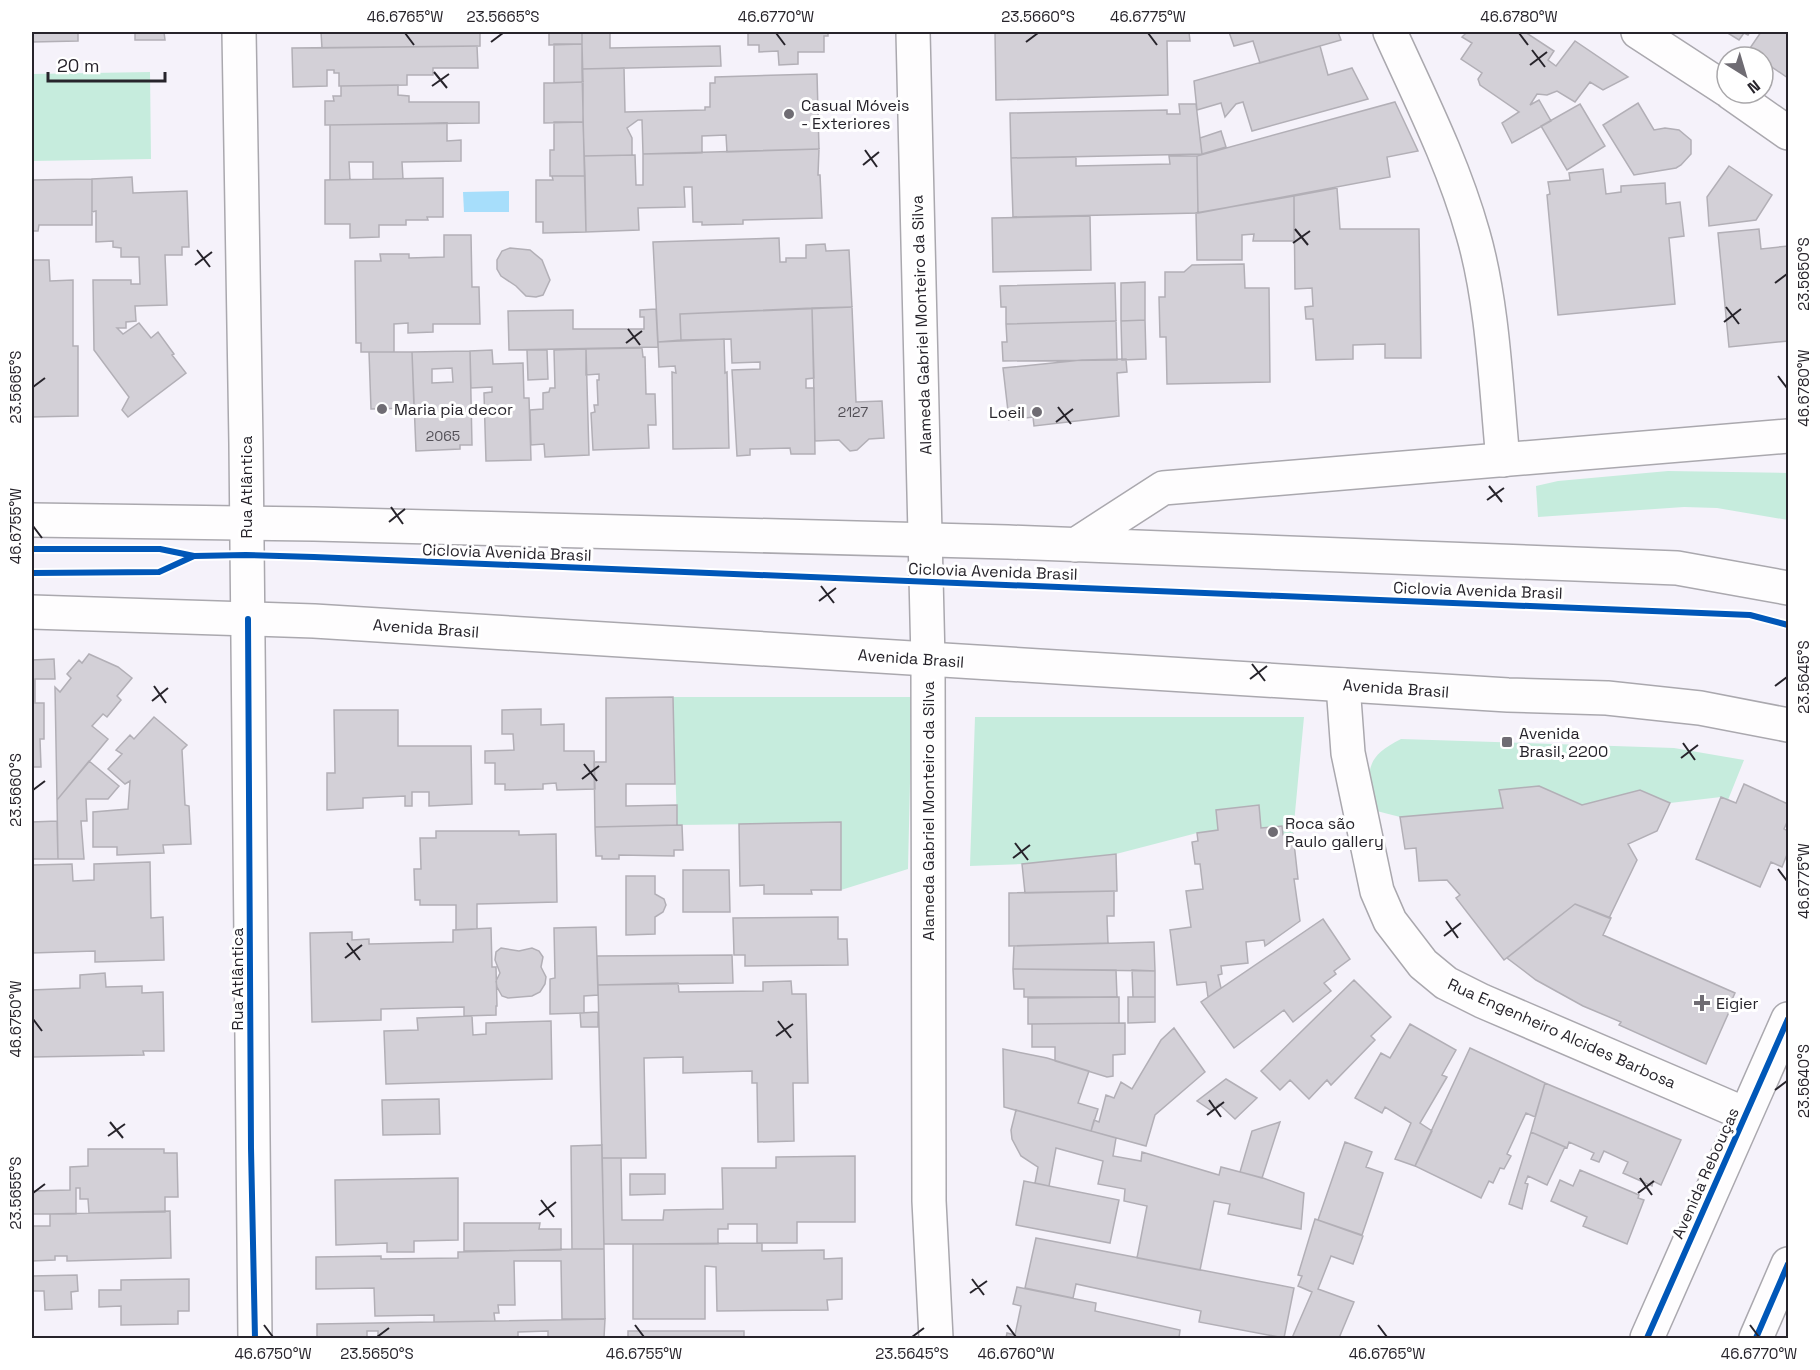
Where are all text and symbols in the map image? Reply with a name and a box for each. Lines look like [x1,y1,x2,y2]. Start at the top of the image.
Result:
text: 46.6765°W [367,7,443,26]
text: 23.5665°S [466,7,540,26]
text: 46.6770°W [738,7,814,26]
text: 23.5660°S [1001,7,1075,26]
text: 46.6775°W [1110,7,1186,26]
text: 46.6780°W [1480,7,1558,26]
scale bar [48,45,165,83]
north arrow [1715,45,1775,105]
text: 20 m [57,54,100,77]
text: N [1743,75,1764,98]
place label: Casual Móveis - Exteriores [801,95,909,134]
marker: Casual Móveis - Exteriores [782,107,796,121]
street label: Alameda Gabriel Monteiro da Silva [906,195,937,455]
text: 23.5650°S [1794,237,1813,311]
text: 46.6780°W [1794,349,1813,427]
text: 23.5665°S [6,350,25,424]
place label: Maria pia decor [394,399,513,420]
marker: Maria pia decor [375,402,389,416]
place label: Loeil [989,402,1025,423]
house number: 2127 [838,403,868,421]
marker: Loeil [1030,405,1044,419]
house number: 2065 [426,427,460,445]
street label: Rua Atlântica [236,436,257,538]
text: 46.6755°W [6,488,25,564]
street label: Ciclovia Avenida Brasil [422,539,592,566]
street label: Ciclovia Avenida Brasil [908,558,1078,585]
street label: Ciclovia Avenida Brasil [1393,577,1563,604]
street label: Avenida Brasil [372,614,480,643]
text: 23.5645°S [1794,640,1813,714]
street label: Avenida Brasil [857,644,965,673]
street label: Avenida Brasil [1342,674,1450,703]
street label: Alameda Gabriel Monteiro da Silva [918,681,939,941]
place label: Avenida Brasil, 2200 [1519,723,1608,762]
marker: Avenida Brasil, 2200 [1500,735,1514,749]
text: 23.5660°S [6,753,25,827]
place label: Roca são Paulo gallery [1285,813,1384,852]
marker: Roca são Paulo gallery [1266,825,1280,839]
text: 46.6775°W [1794,843,1813,919]
street label: Rua Atlântica [227,928,248,1030]
street label: Rua Engenheiro Alcides Barbosa [1444,973,1679,1093]
text: 46.6750°W [6,980,25,1058]
place label: Eigier [1716,993,1759,1014]
marker: Eigier [1693,994,1711,1012]
text: 23.5640°S [1794,1044,1813,1118]
street label: Avenida Rebouças [1667,1104,1744,1242]
text: 23.5655°S [6,1157,25,1229]
text: 46.6750°W [234,1344,312,1363]
text: 23.5650°S [340,1344,414,1363]
text: 46.6755°W [606,1344,682,1363]
text: 23.5645°S [875,1344,949,1363]
text: 46.6760°W [977,1344,1055,1363]
text: 46.6765°W [1349,1344,1425,1363]
text: 46.6770°W [1721,1344,1797,1363]

